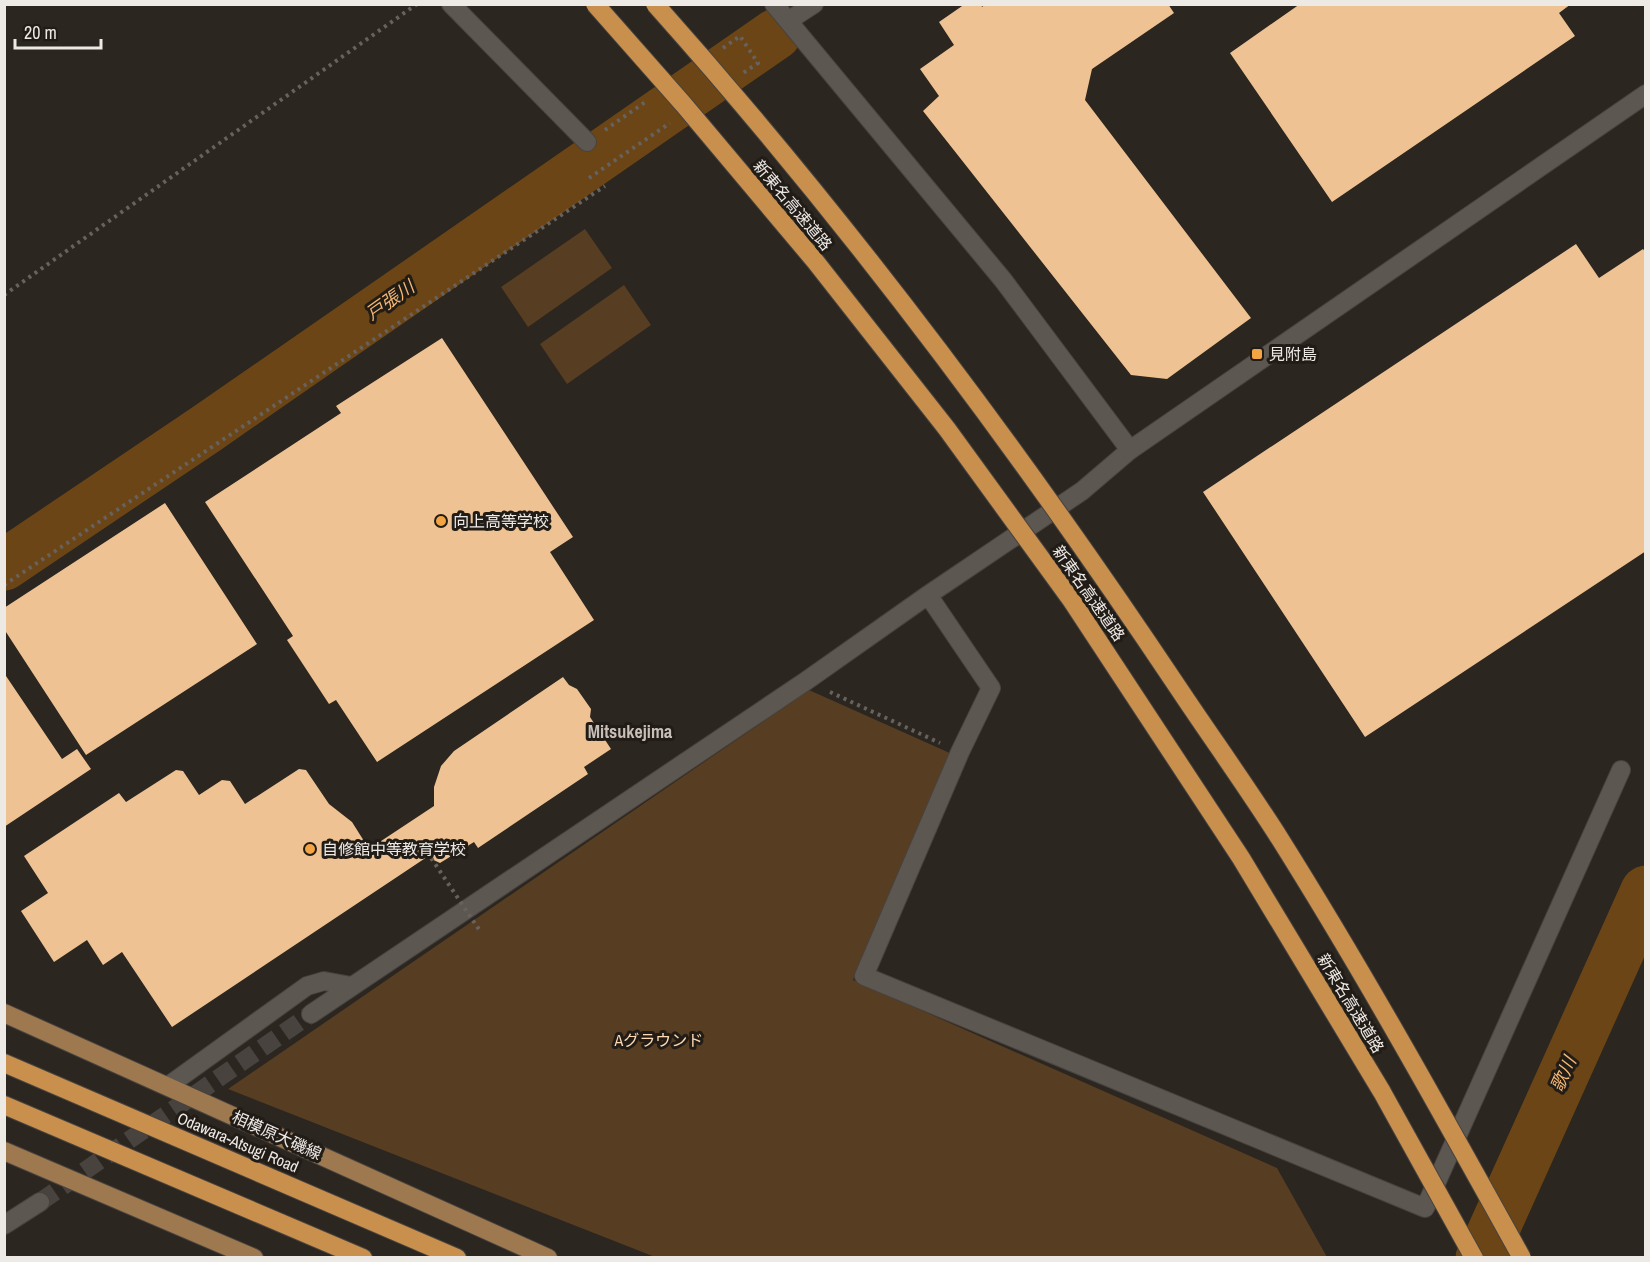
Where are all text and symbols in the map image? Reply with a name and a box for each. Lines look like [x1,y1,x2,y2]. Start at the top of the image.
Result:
scale bar [15,12,100,50]
text: 20 m [24,20,57,45]
street label: 新東名高速道路 [749,155,837,255]
water label: 戸張川 [361,273,421,326]
place label: 見附島 [1269,343,1317,365]
marker: 見附島 [1250,347,1264,361]
place label: 向上高等学校 [453,510,549,532]
marker: 向上高等学校 [434,514,448,528]
street label: 新東名高速道路 [1048,541,1130,645]
district label: Mitsukejima [588,719,673,744]
place label: 自修館中等教育学校 [322,838,466,860]
marker: 自修館中等教育学校 [303,842,317,856]
street label: 新東名高速道路 [1313,949,1389,1057]
park label: Aグラウンド [614,1029,703,1051]
water label: 歌川 [1544,1051,1583,1096]
street label: 相模原大磯線 [229,1105,325,1165]
street label: Odawara-Atsugi Road [174,1107,302,1177]

